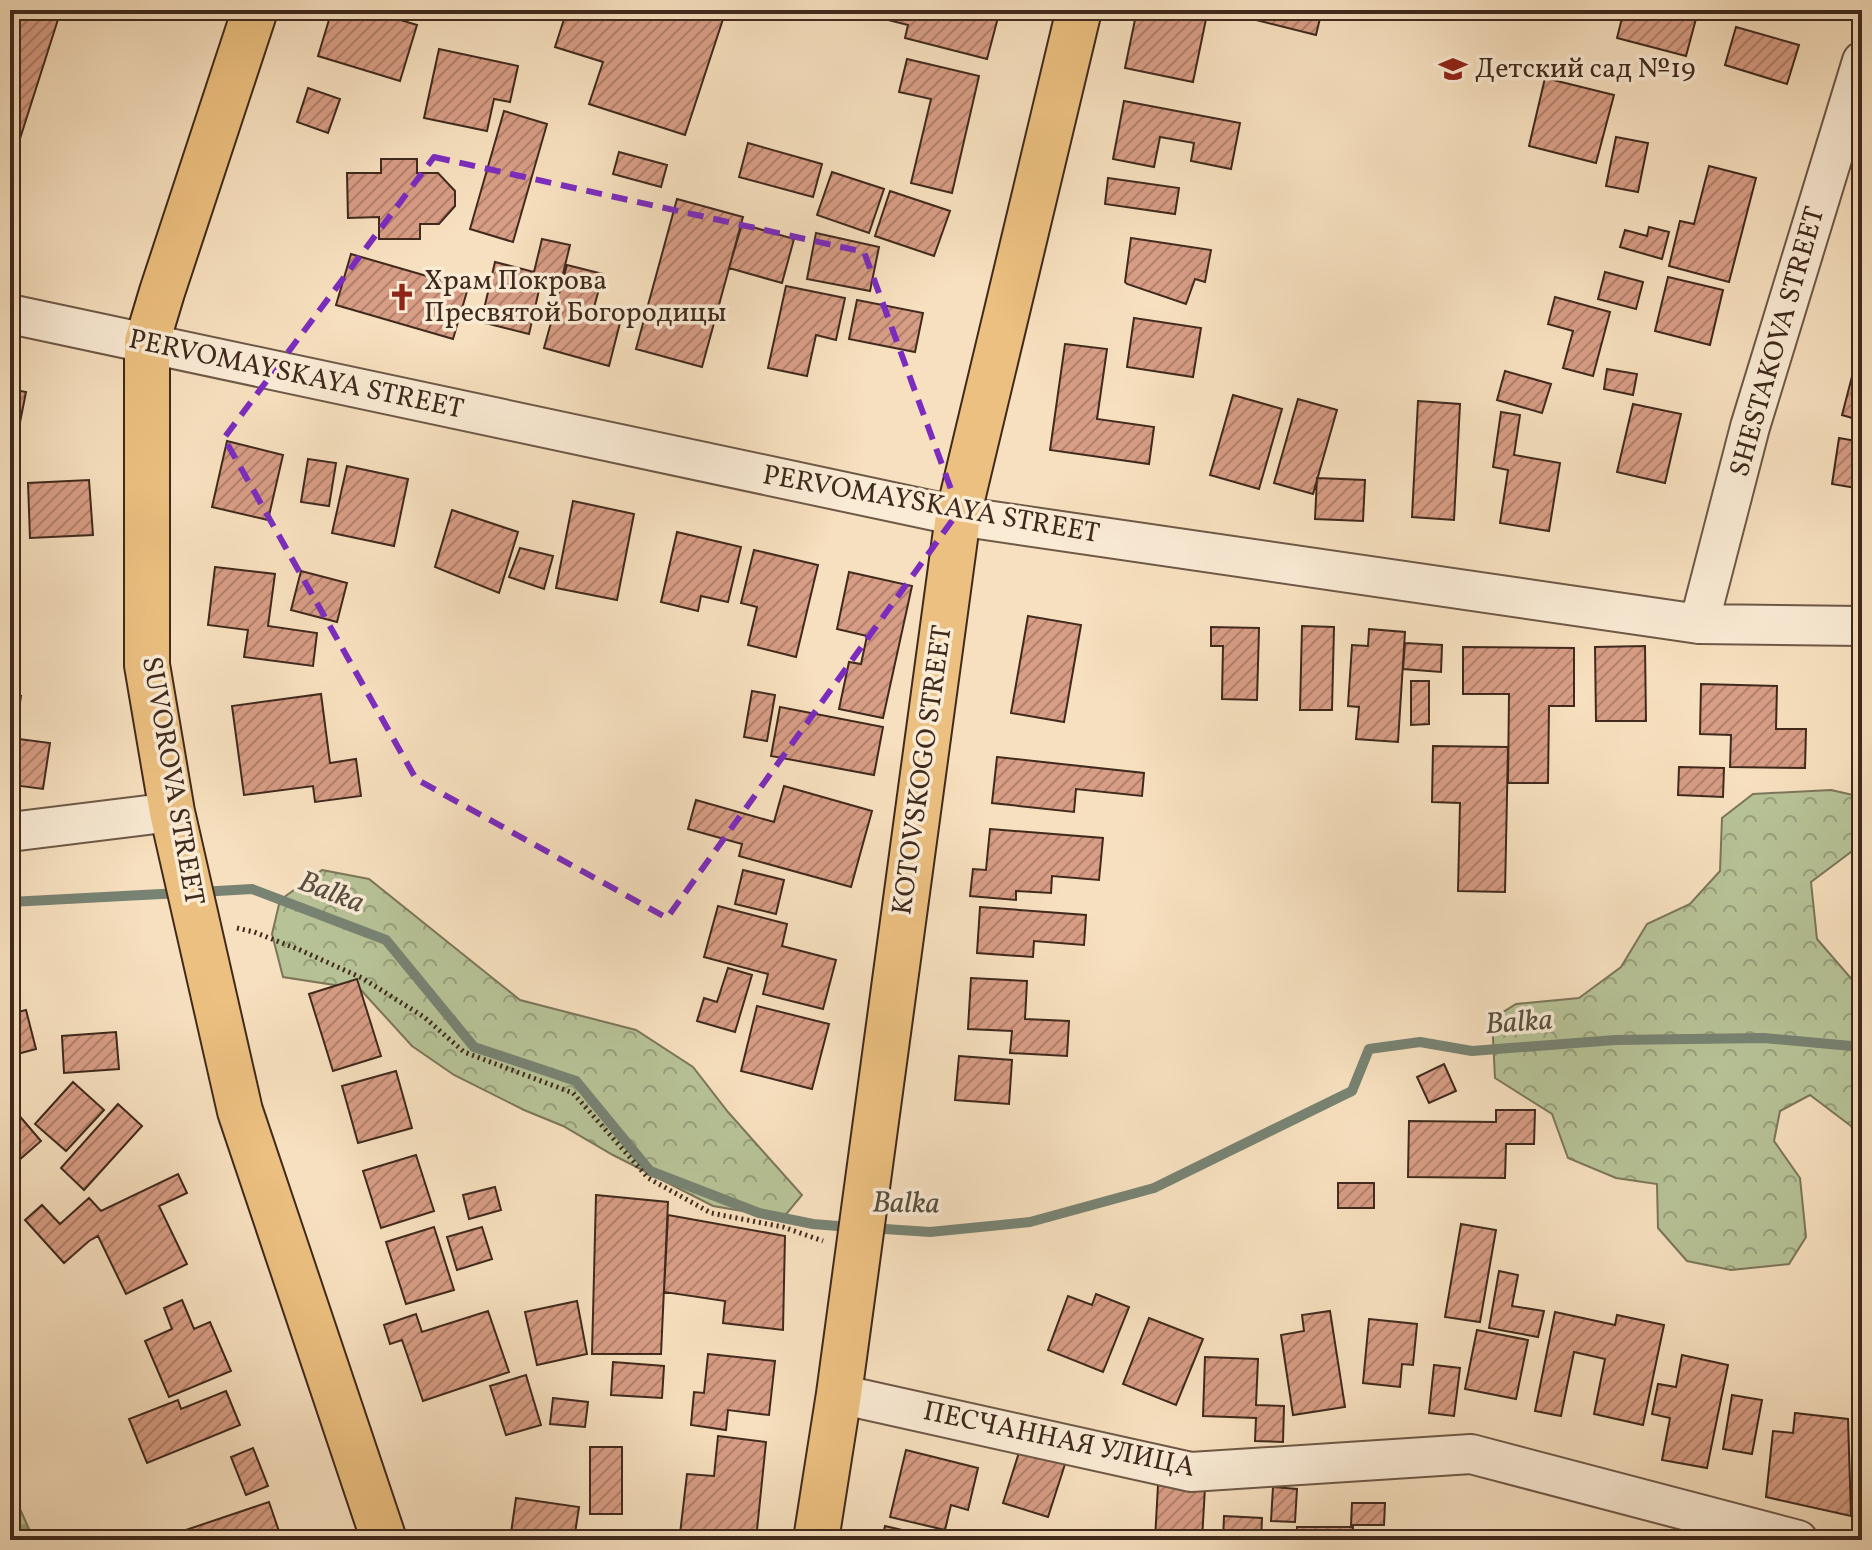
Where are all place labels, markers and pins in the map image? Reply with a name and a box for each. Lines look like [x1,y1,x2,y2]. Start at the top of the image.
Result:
place label: Детский сад №19 [1475,50,1696,89]
school or university icon: Детский сад №19 [1438,54,1468,84]
place label: Храм Покрова Пресвятой Богородицы [424,262,727,333]
church icon: Храм Покрова Пресвятой Богородицы [387,282,417,312]

